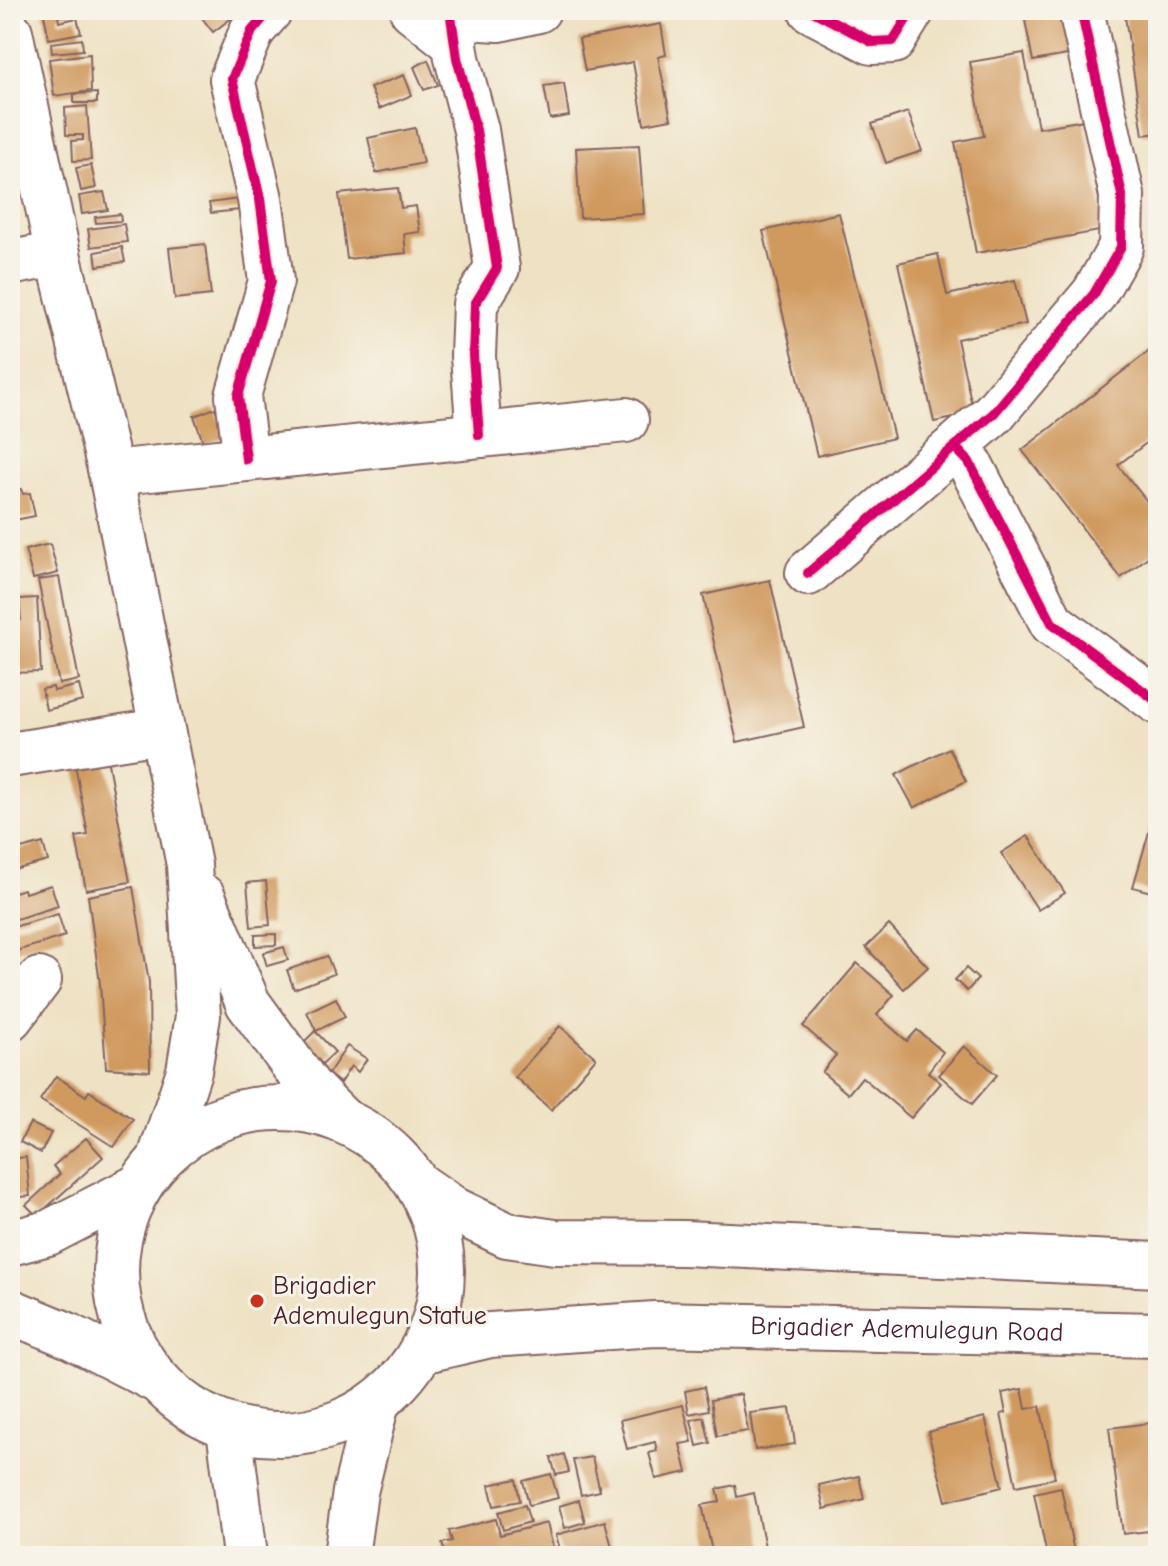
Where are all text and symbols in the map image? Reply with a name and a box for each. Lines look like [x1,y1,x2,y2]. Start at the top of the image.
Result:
place label: Brigadier Ademulegun Statue [273,1271,487,1331]
marker: Brigadier Ademulegun Statue [248,1292,266,1310]
street label: Brigadier Ademulegun Road [750,1311,1064,1348]

